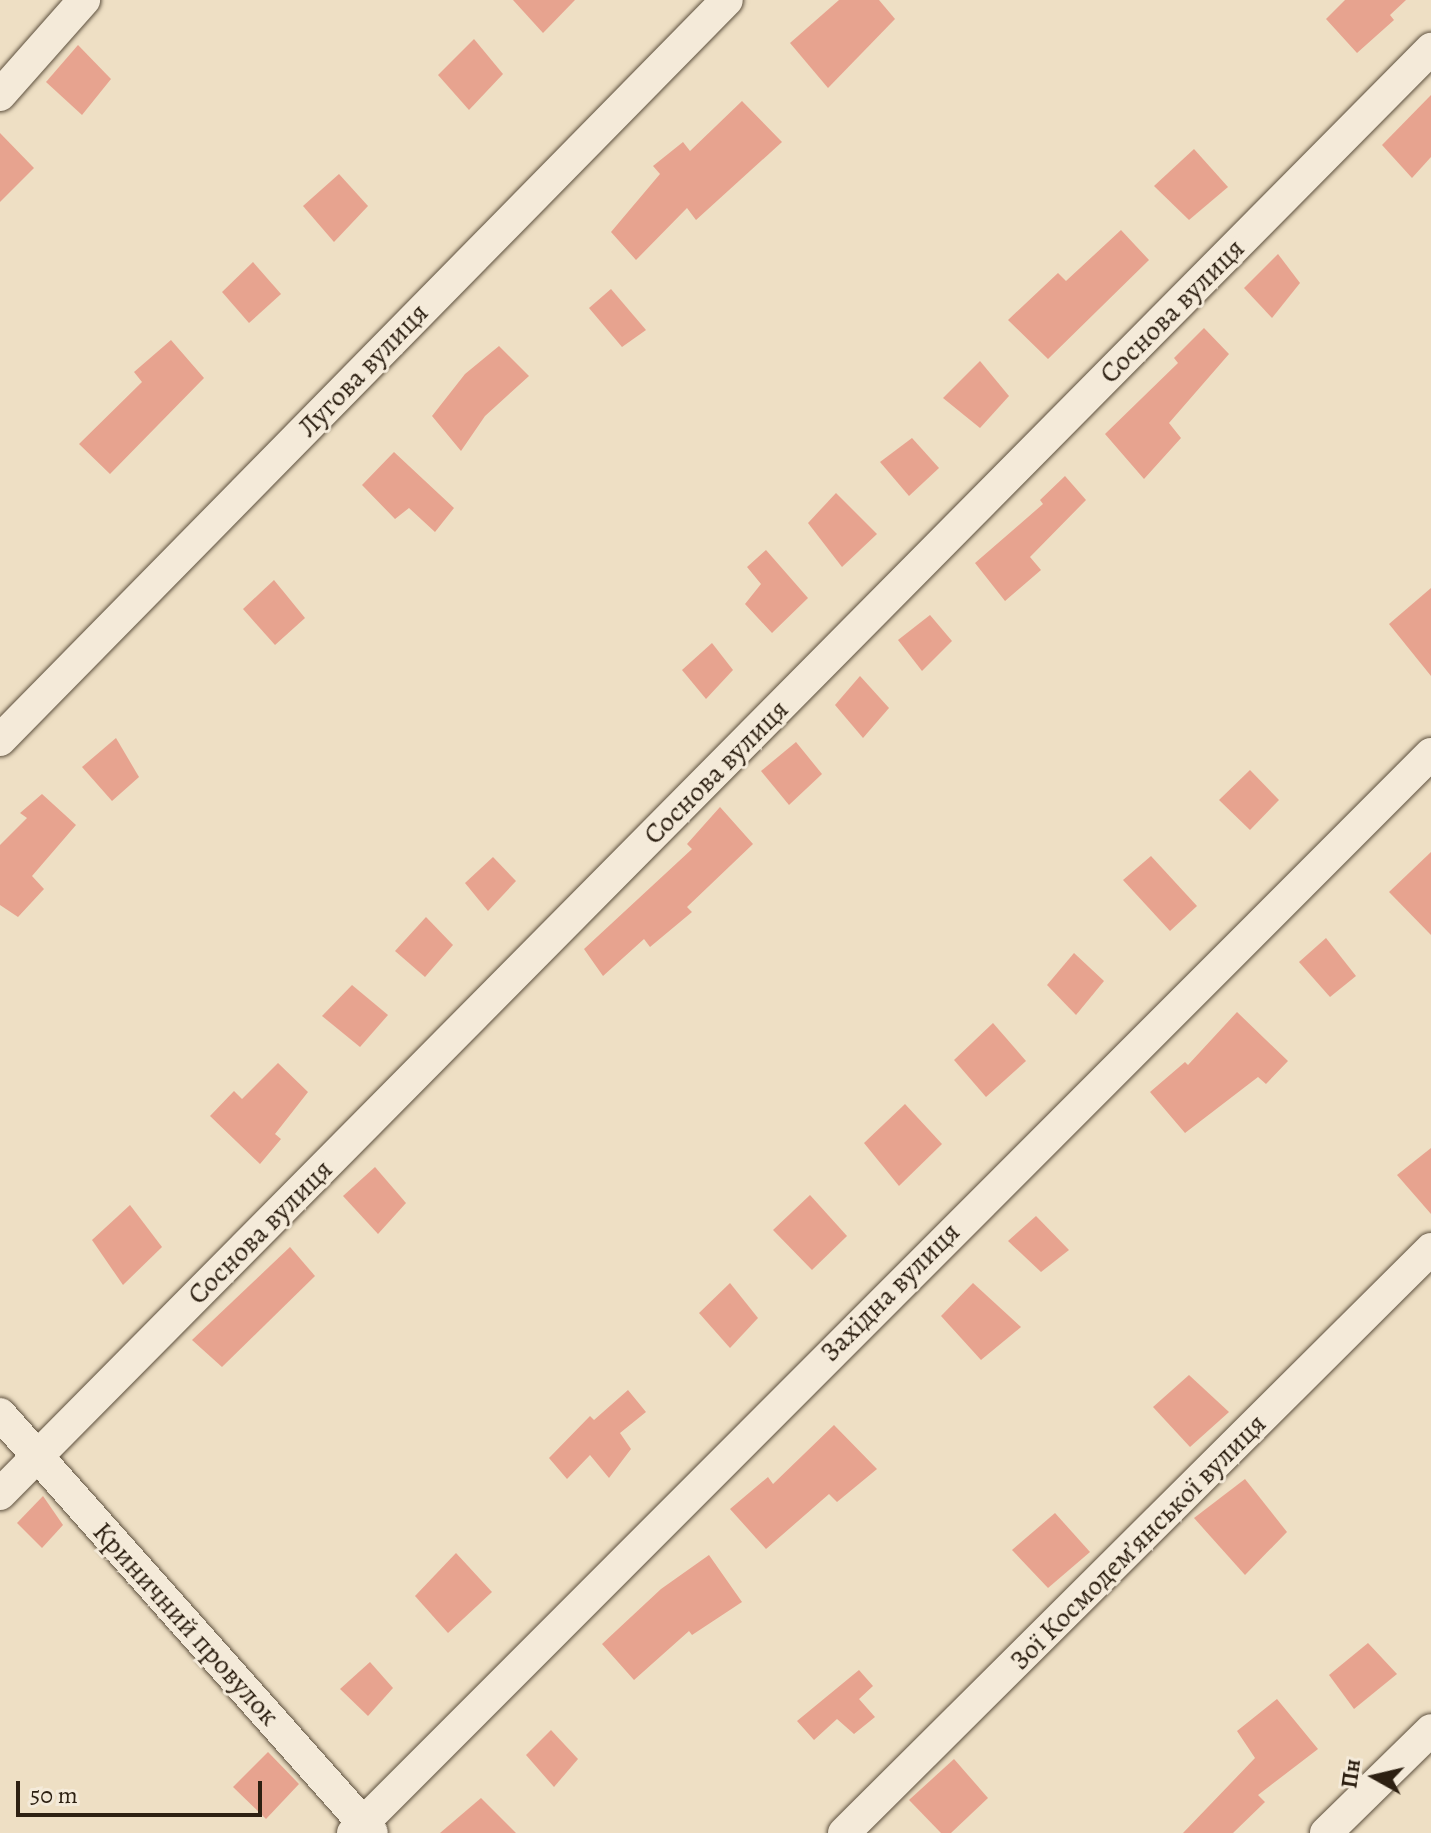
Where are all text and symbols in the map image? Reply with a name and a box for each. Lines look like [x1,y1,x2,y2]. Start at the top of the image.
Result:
street label: Соснова вулиця [1093,232,1251,390]
street label: Лугова вулиця [291,296,435,444]
street label: Соснова вулиця [637,693,795,851]
street label: Соснова вулиця [181,1153,339,1311]
street label: Західна вулиця [813,1215,967,1369]
street label: Зої Космодем’янської вулиця [1003,1407,1273,1677]
street label: Криничний провулок [86,1515,286,1733]
north arrow [1335,1737,1415,1817]
text: Пн [1334,1757,1368,1790]
scale bar [20,1765,266,1815]
text: 50 m [30,1779,78,1811]

